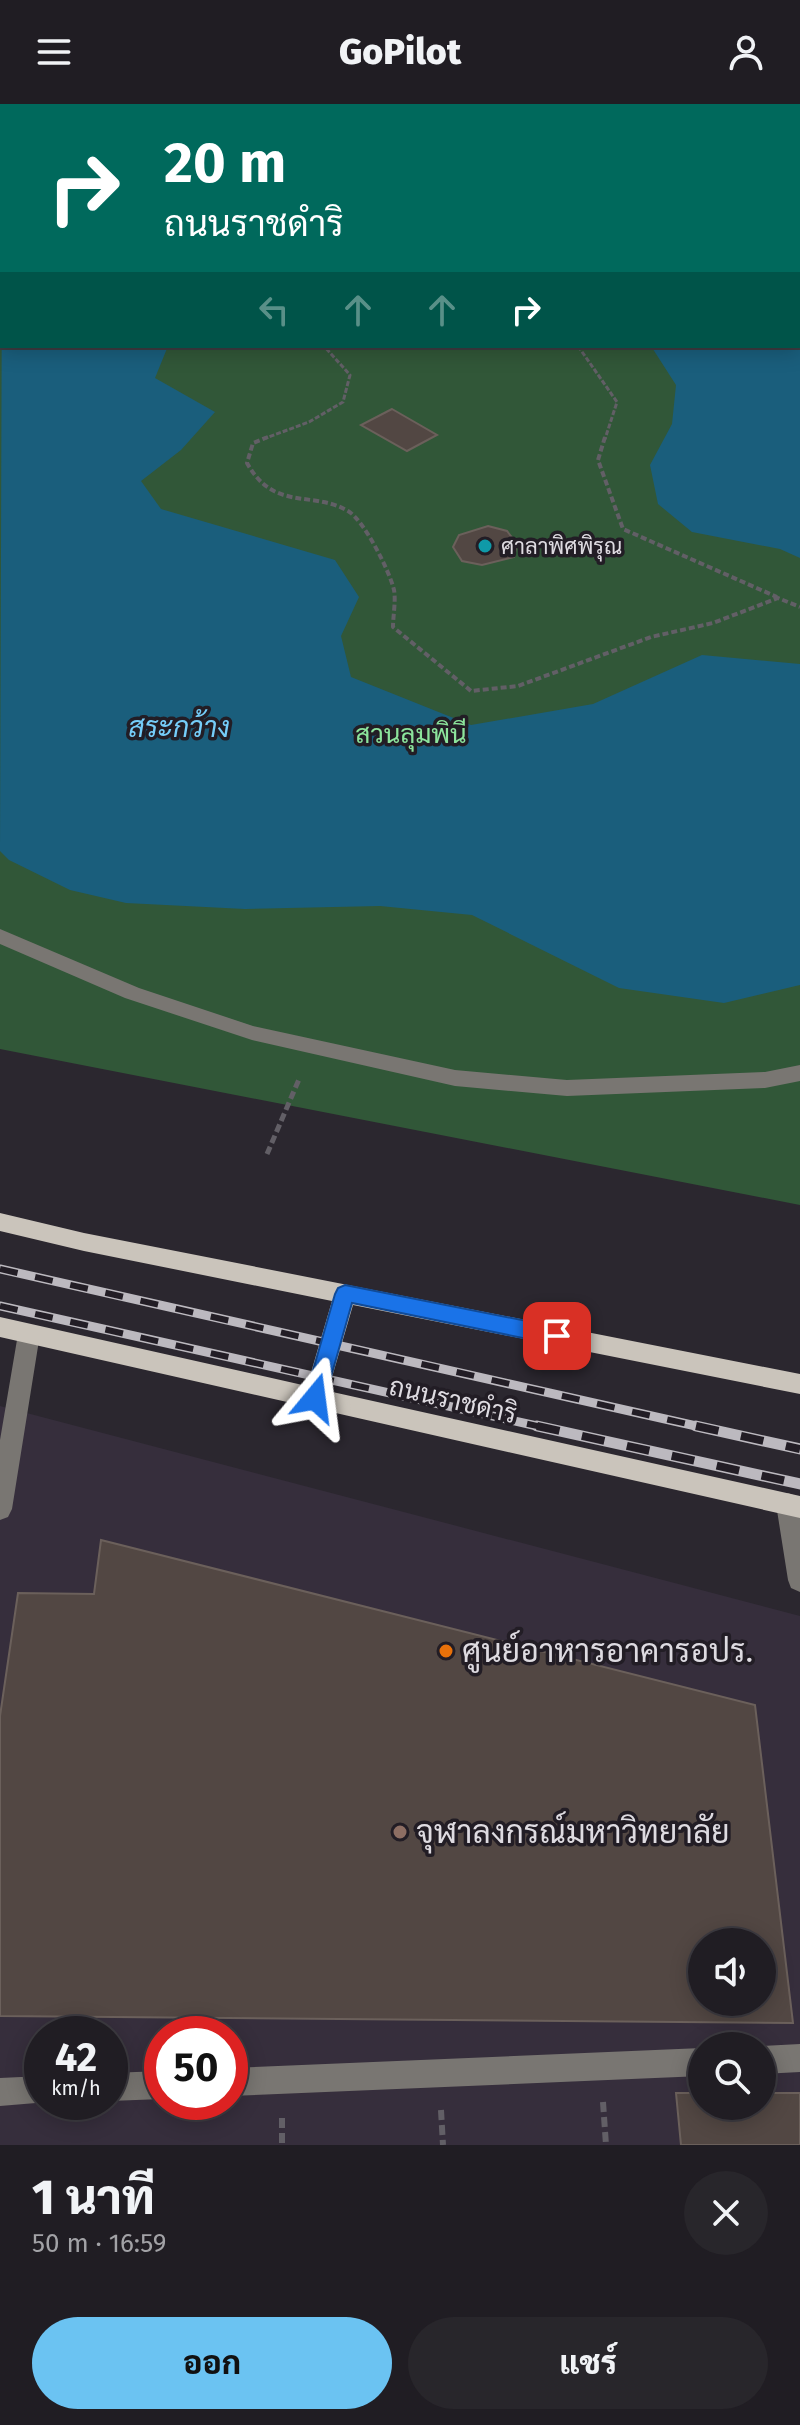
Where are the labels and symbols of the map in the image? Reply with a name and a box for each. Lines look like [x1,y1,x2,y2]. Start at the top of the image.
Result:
place label: ศาลาพิศพิรุณ [501,533,622,562]
marker: ศาลาพิศพิรุณ [476,537,494,555]
water label: สระกว้าง [128,708,230,744]
park label: สวนลุมพินี [355,718,467,752]
pin [523,1302,591,1370]
position arrow [273,1356,357,1440]
street label: ถนนราชดำริ [386,1371,520,1430]
place label: ศูนย์อาหารอาคารอปร. [462,1630,753,1673]
marker: ศูนย์อาหารอาคารอปร. [437,1642,455,1660]
place label: จุฬาลงกรณ์มหาวิทยาลัย [416,1811,730,1854]
marker: จุฬาลงกรณ์มหาวิทยาลัย [391,1823,409,1841]
speed limit sign: 50 [144,2016,248,2120]

